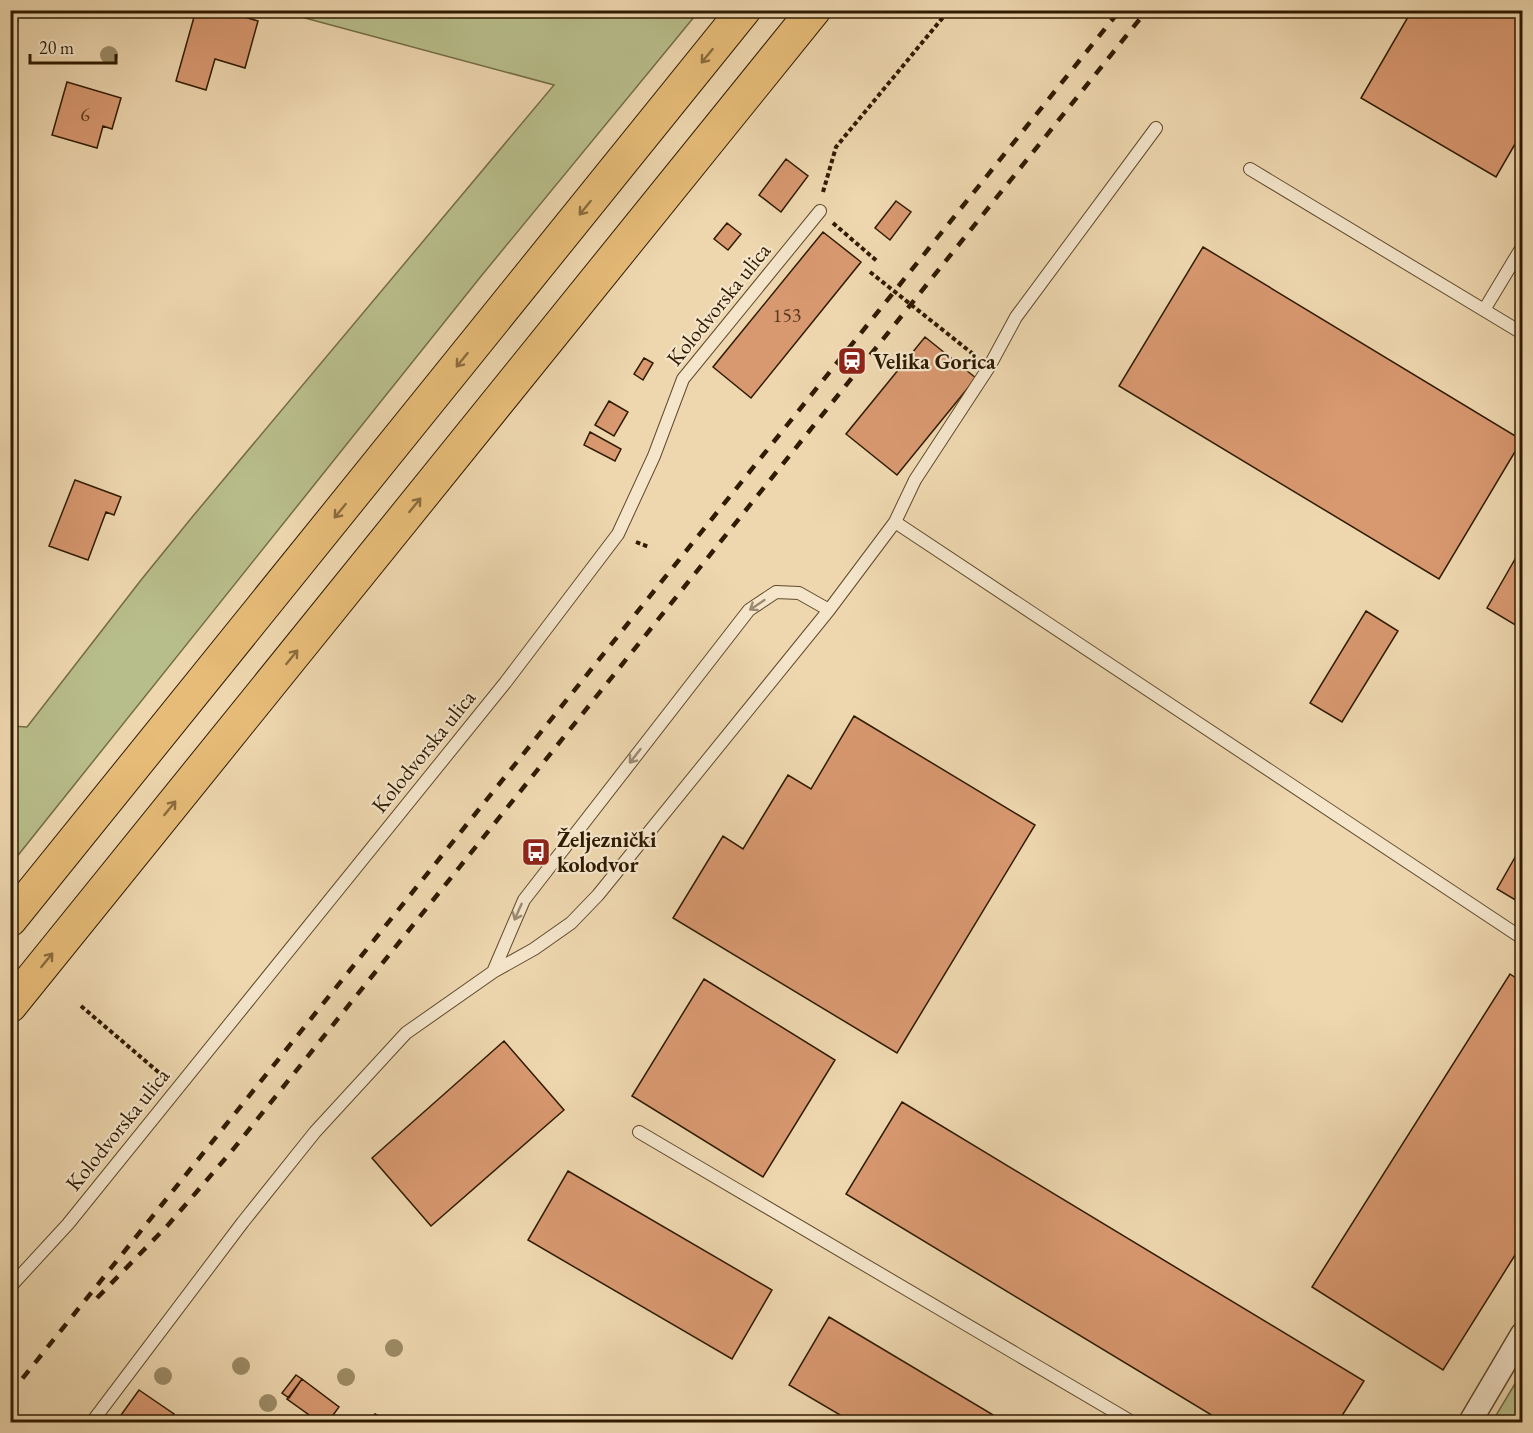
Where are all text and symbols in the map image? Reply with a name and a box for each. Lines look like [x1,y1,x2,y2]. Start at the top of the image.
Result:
scale bar [30,27,116,65]
text: 20 m [39,36,74,59]
one-way arrow [700,48,714,63]
house number: 6 [80,101,90,127]
one-way arrow [578,200,591,216]
street label: Kolodvorska ulica [660,237,777,372]
house number: 153 [773,302,801,328]
station icon: Velika Gorica [836,345,868,377]
place label: Velika Gorica [873,347,996,376]
one-way arrow [456,351,469,367]
one-way arrow [408,497,421,513]
one-way arrow [333,503,346,519]
one-way arrow [749,598,766,611]
one-way arrow [286,649,299,665]
street label: Kolodvorska ulica [365,684,482,819]
one-way arrow [629,748,642,764]
one-way arrow [163,801,176,817]
place label: Željeznički kolodvor [557,825,657,879]
bus stop icon: Željeznički kolodvor [520,836,552,868]
one-way arrow [512,902,524,920]
one-way arrow [41,952,54,968]
street label: Kolodvorska ulica [59,1062,176,1197]

